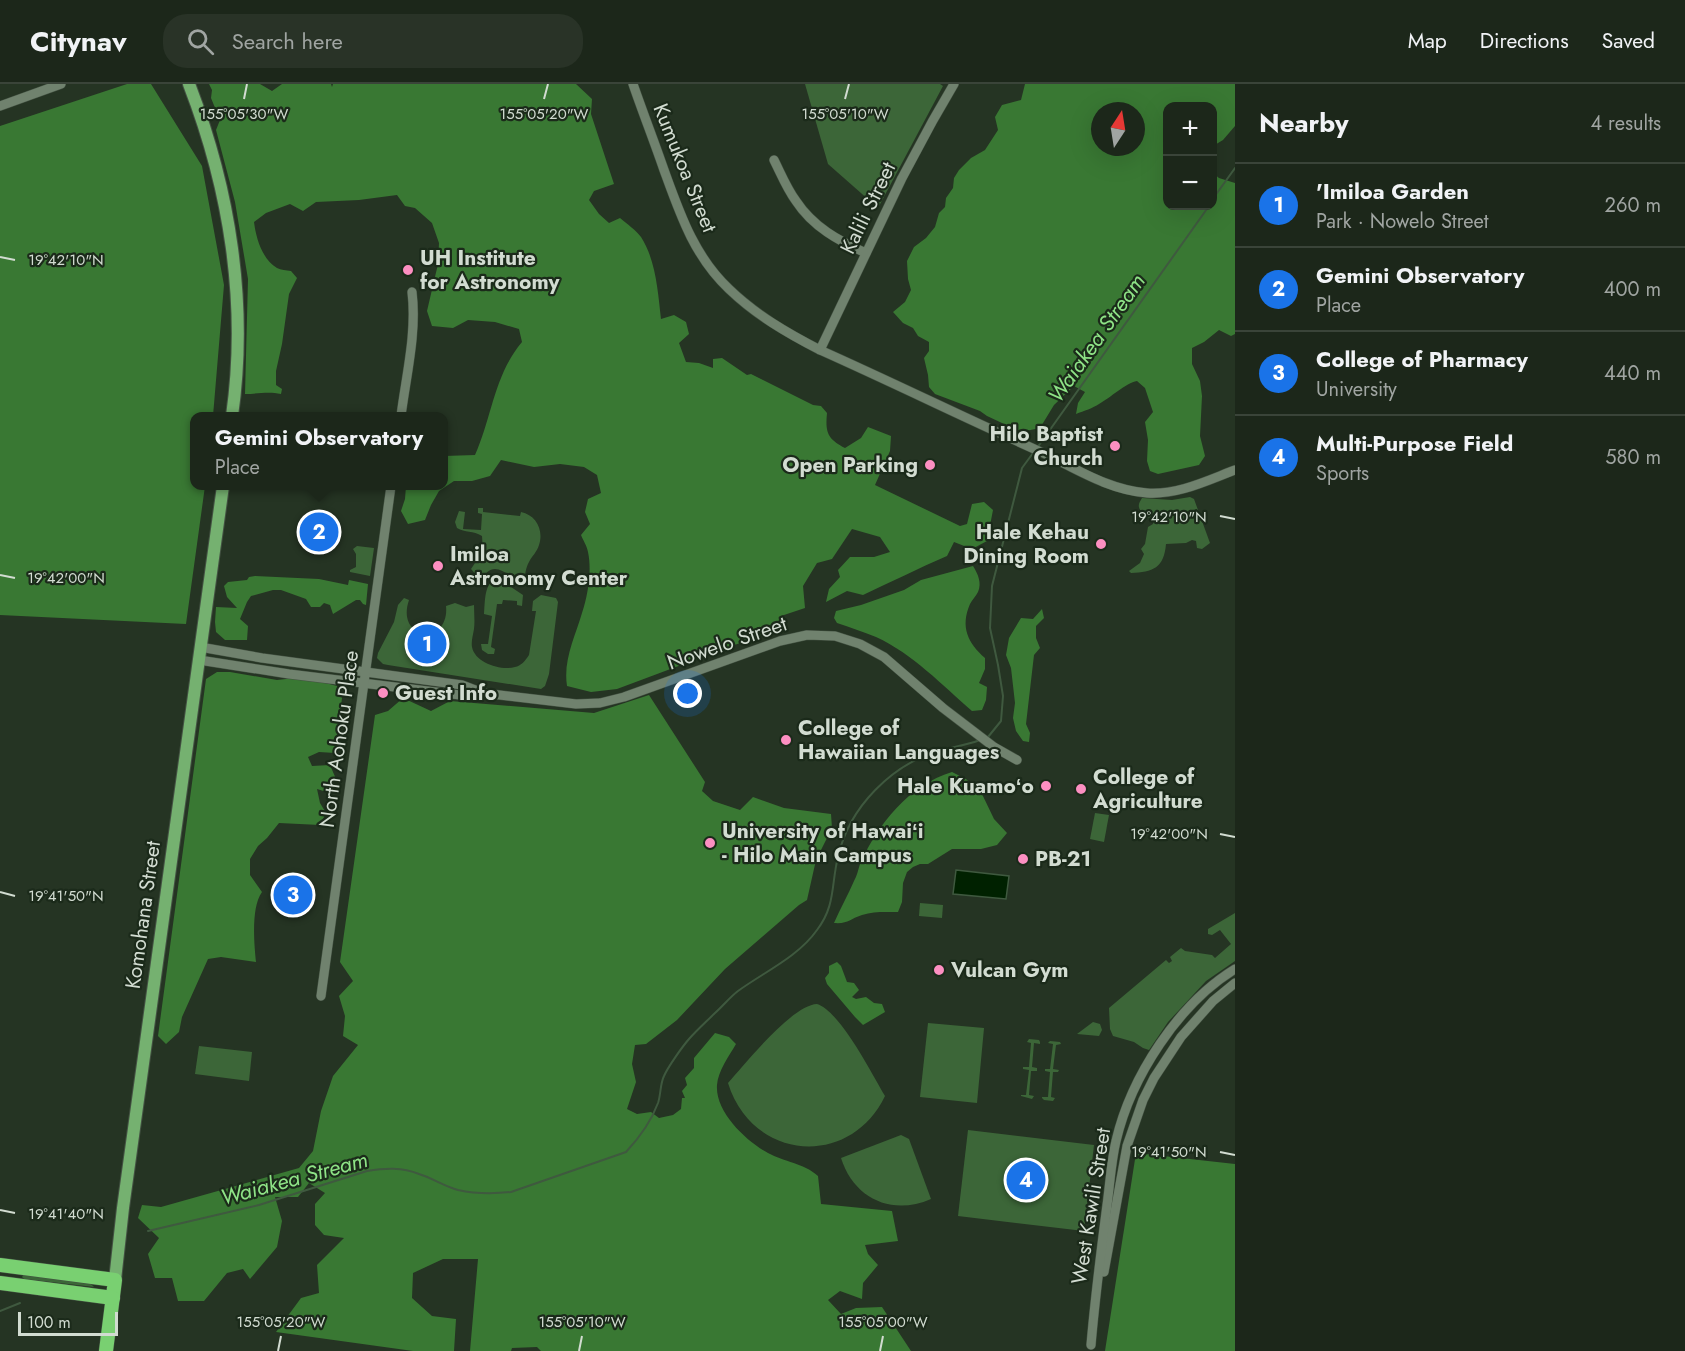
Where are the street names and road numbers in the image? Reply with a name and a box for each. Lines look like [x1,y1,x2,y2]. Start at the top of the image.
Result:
street label: Kumukoa Street [646,99,724,237]
street label: Kalili Street [833,157,903,259]
street label: Nowelo Street [663,608,791,678]
street label: North Aohoku Place [312,648,366,830]
street label: Komohana Street [118,839,168,991]
street label: West Kawili Street [1064,1126,1118,1286]

